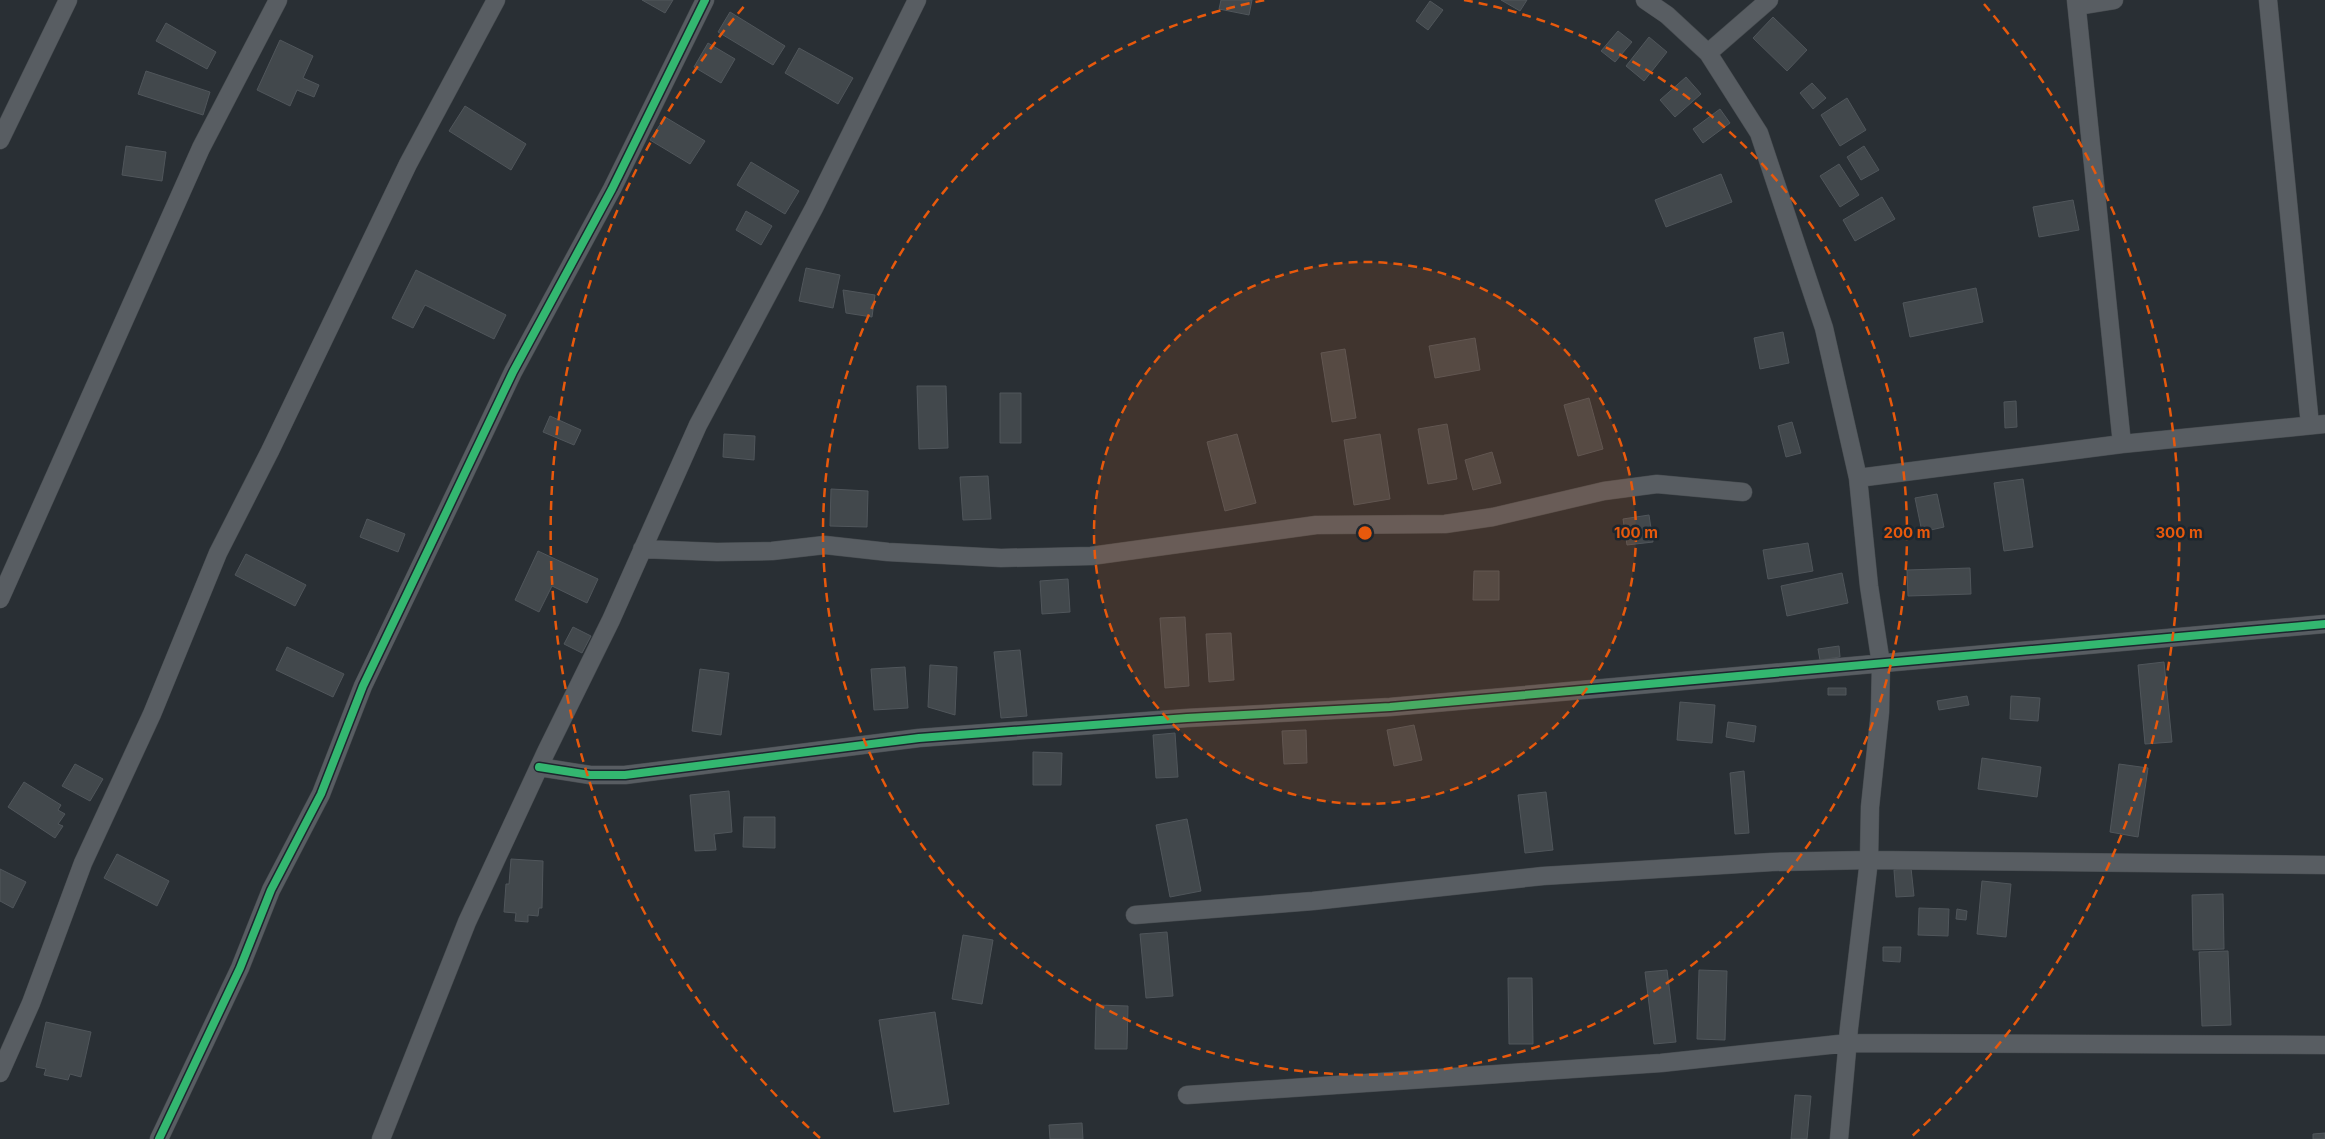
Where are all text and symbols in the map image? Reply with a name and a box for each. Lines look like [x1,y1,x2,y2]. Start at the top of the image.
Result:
text: 100 m [1614,523,1658,542]
text: 200 m [1884,523,1930,542]
text: 300 m [2155,523,2203,542]
centre of rings [1356,524,1374,542]

